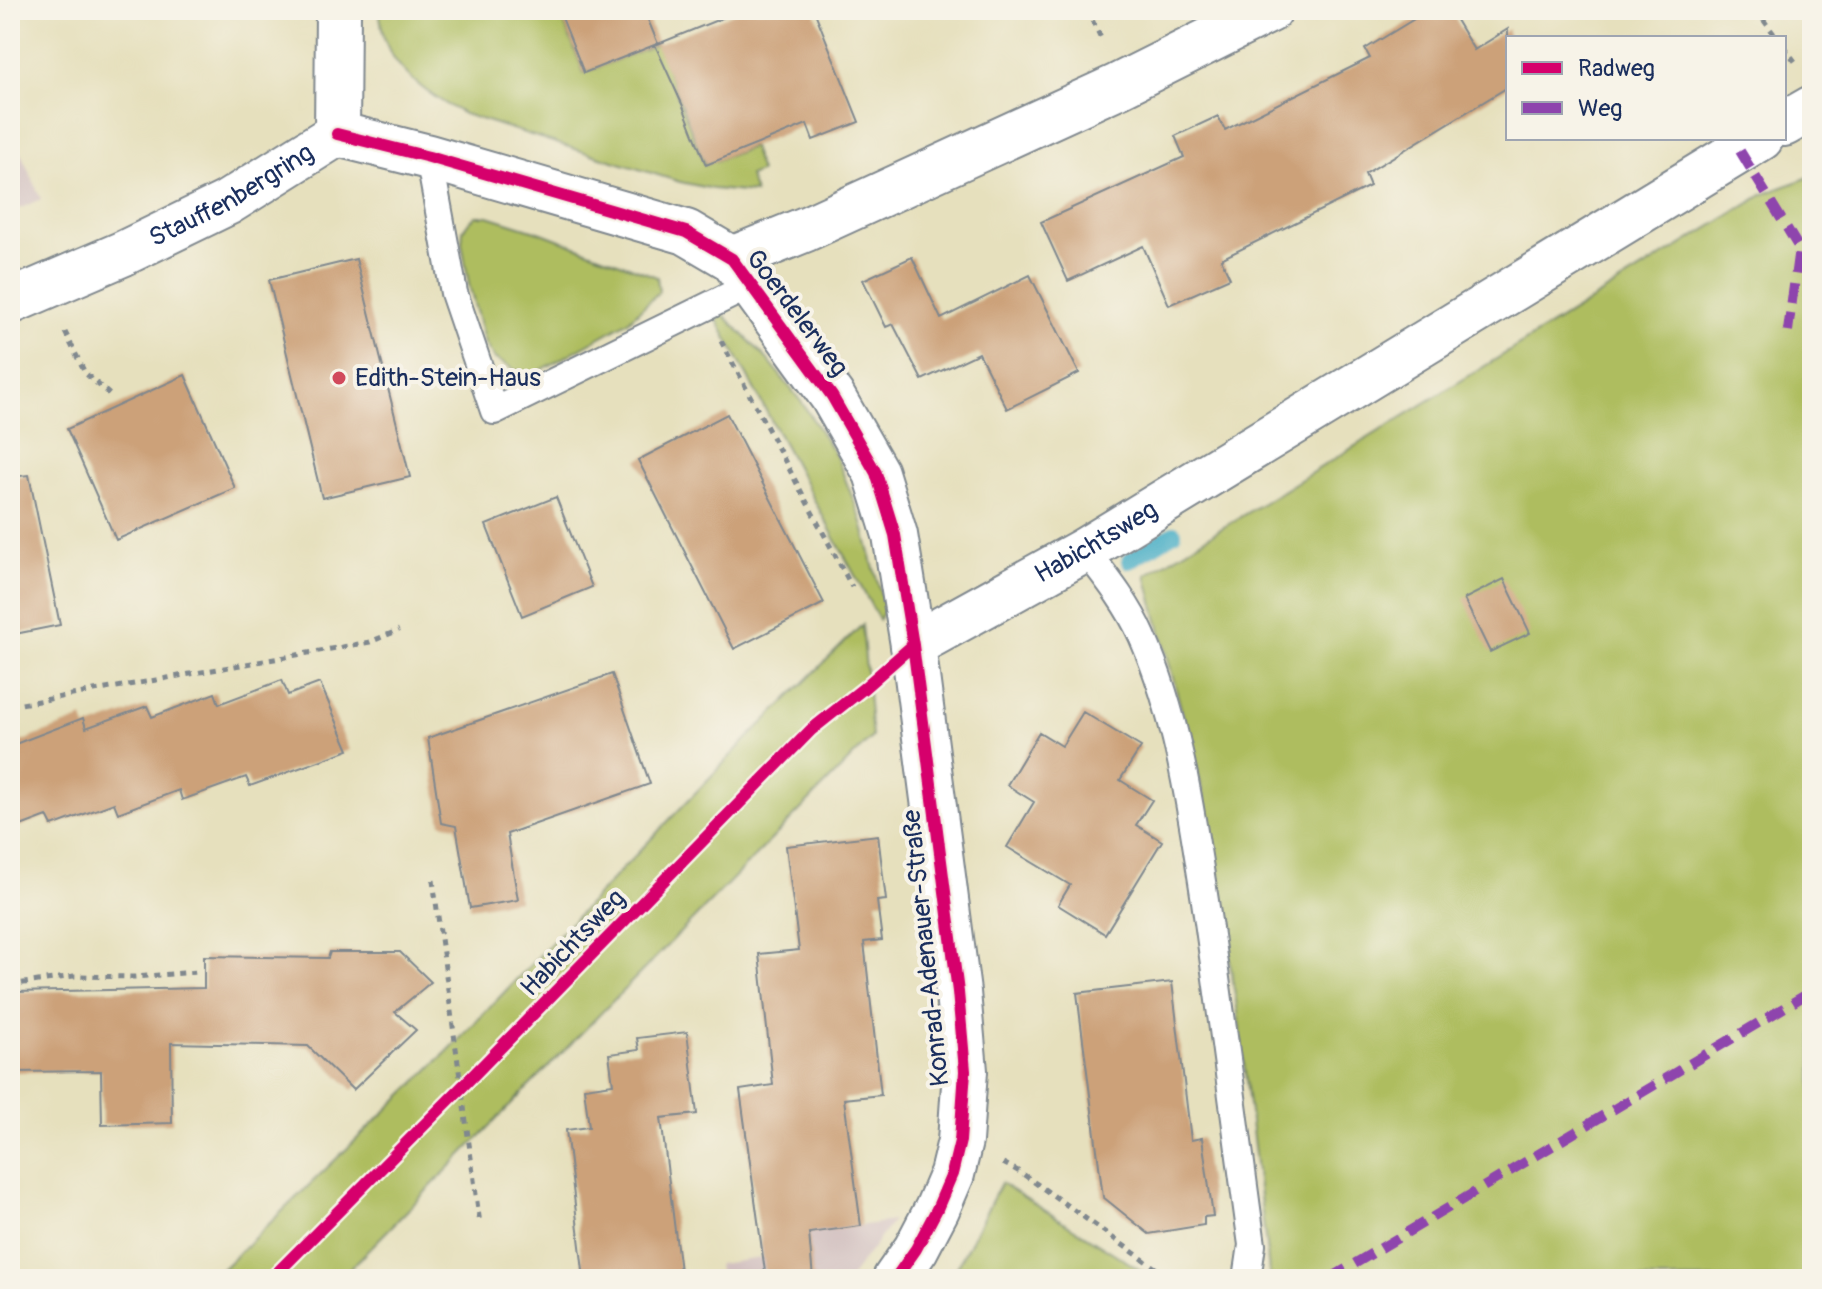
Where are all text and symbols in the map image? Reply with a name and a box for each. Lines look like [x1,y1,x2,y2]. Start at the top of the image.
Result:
legend [1506,36,1786,140]
text: Radweg [1578,54,1655,83]
text: Weg [1578,94,1622,123]
street label: Stauffenbergring [144,137,320,254]
street label: Goerdelerweg [739,243,855,383]
place label: Edith-Stein-Haus [355,362,541,394]
marker: Edith-Stein-Haus [330,369,348,387]
street label: Habichtsweg [1029,494,1163,591]
street label: Konrad-Adenauer-Straße [896,808,956,1088]
street label: Habichtsweg [514,883,632,1003]

